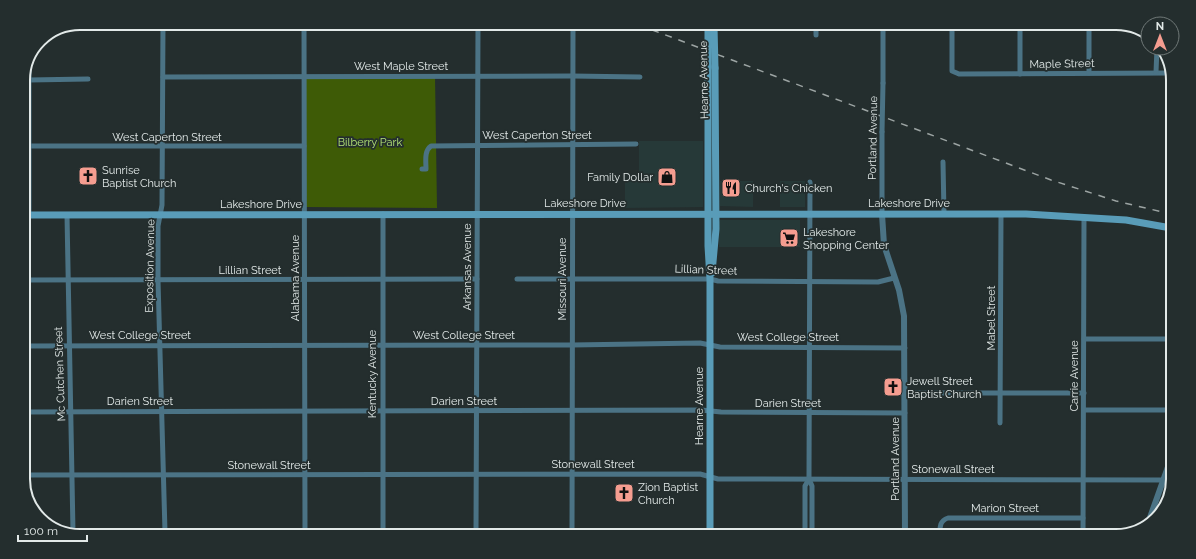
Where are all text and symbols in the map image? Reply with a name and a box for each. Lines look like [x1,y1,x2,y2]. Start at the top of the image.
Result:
north arrow [1140,16,1180,56]
text: N [1156,20,1164,33]
street label: Hearne Avenue [697,40,711,119]
street label: Maple Street [1029,57,1095,71]
street label: West Maple Street [354,60,448,73]
street label: Portland Avenue [866,95,880,180]
street label: West Caperton Street [482,129,592,142]
street label: West Caperton Street [112,131,222,144]
park label: Bilberry Park [338,136,402,149]
place label: Sunrise Baptist Church [102,164,177,190]
church icon: Sunrise Baptist Church [77,165,99,187]
shop icon: Family Dollar [656,166,678,188]
place label: Family Dollar [587,171,653,184]
restaurant icon: Church's Chicken [720,177,742,199]
place label: Church's Chicken [745,182,832,195]
street label: Lakeshore Drive [544,197,626,210]
street label: Lakeshore Drive [868,197,950,210]
street label: Lakeshore Drive [220,198,302,211]
street label: Exposition Avenue [143,219,157,313]
street label: Arkansas Avenue [461,223,474,311]
place label: Lakeshore Shopping Center [803,226,889,252]
supermarket icon: Lakeshore Shopping Center [778,227,800,249]
street label: Alabama Avenue [289,234,302,321]
street label: Missouri Avenue [556,237,569,321]
street label: Lillian Street [674,262,738,278]
street label: Lillian Street [219,264,282,277]
street label: Mabel Street [985,285,998,350]
street label: Mc Cutchen Street [52,326,68,422]
street label: West College Street [89,329,191,342]
street label: Kentucky Avenue [366,329,379,418]
street label: West College Street [413,329,515,342]
street label: West College Street [737,331,839,344]
street label: Carrie Avenue [1068,340,1081,412]
street label: Hearne Avenue [693,366,706,445]
place label: Jewell Street Baptist Church [907,375,982,401]
church icon: Jewell Street Baptist Church [882,376,904,398]
street label: Darien Street [107,395,173,408]
street label: Darien Street [431,395,497,408]
street label: Darien Street [755,397,821,410]
street label: Portland Avenue [889,416,902,501]
street label: Stonewall Street [551,458,635,471]
street label: Stonewall Street [227,459,311,472]
street label: Stonewall Street [911,463,995,476]
place label: Zion Baptist Church [638,481,698,507]
church icon: Zion Baptist Church [613,482,635,504]
street label: Marion Street [971,502,1039,515]
scale bar [18,517,87,543]
text: 100 m [24,524,58,538]

